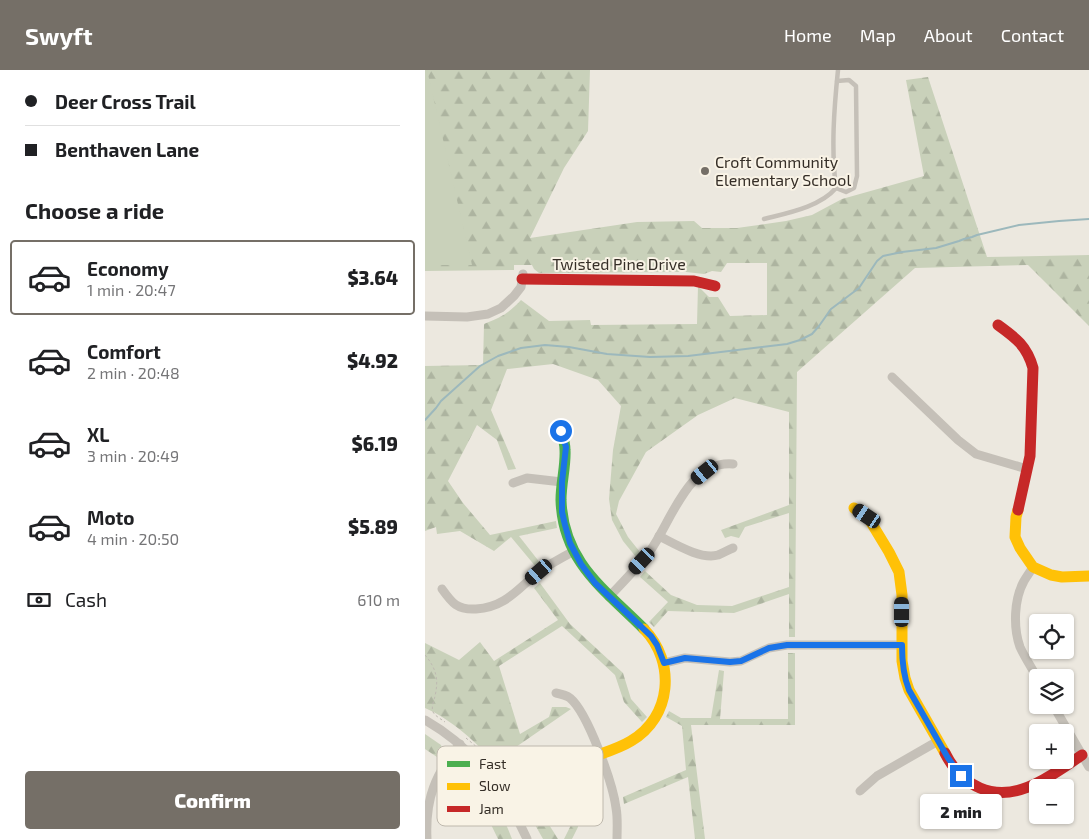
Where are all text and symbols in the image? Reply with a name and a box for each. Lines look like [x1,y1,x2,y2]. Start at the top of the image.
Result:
text: Swyft [25,21,93,50]
text: Home [784,24,832,46]
text: Map [860,24,896,46]
text: About [924,24,973,46]
text: Contact [1001,24,1064,46]
text: Deer Cross Trail [55,90,196,113]
text: Benthaven Lane [55,138,199,161]
place label: Croft Community Elementary School [715,152,851,189]
marker: Croft Community Elementary School [699,165,711,177]
text: Choose a ride [25,197,164,223]
street label: Twisted Pine Drive [552,254,686,273]
icon: car [27,255,72,300]
text: Economy [87,257,169,280]
text: $3.64 [347,266,398,289]
text: 1 min · 20:47 [87,280,176,299]
icon: car [27,338,72,383]
text: Comfort [87,340,161,363]
text: $4.92 [347,349,398,372]
text: 2 min · 20:48 [87,363,180,382]
route start [550,420,572,442]
icon: car [27,421,72,466]
text: XL [87,423,109,446]
text: $6.19 [352,432,398,455]
text: 3 min · 20:49 [87,446,179,465]
car [688,457,721,487]
car [850,501,883,531]
icon: car [27,504,72,549]
text: Moto [87,506,135,529]
text: $5.89 [348,515,398,538]
text: 4 min · 20:50 [87,529,179,548]
car [626,545,657,577]
car [522,556,555,588]
icon: cash [25,586,53,614]
text: Cash [65,588,107,611]
text: 610 m [357,590,400,609]
car [894,597,909,627]
map controls [1029,614,1074,824]
button: locate [1029,614,1074,659]
button: layers [1029,669,1074,714]
button: + [1029,724,1074,769]
legend [437,746,603,826]
text: Fast [479,755,506,772]
route end [950,765,972,787]
button: Confirm [25,771,400,829]
text: Slow [479,777,511,794]
button: − [1029,779,1074,824]
callout: 2 min [920,794,1002,828]
text: Jam [479,800,504,817]
text: 2 min [940,802,982,821]

